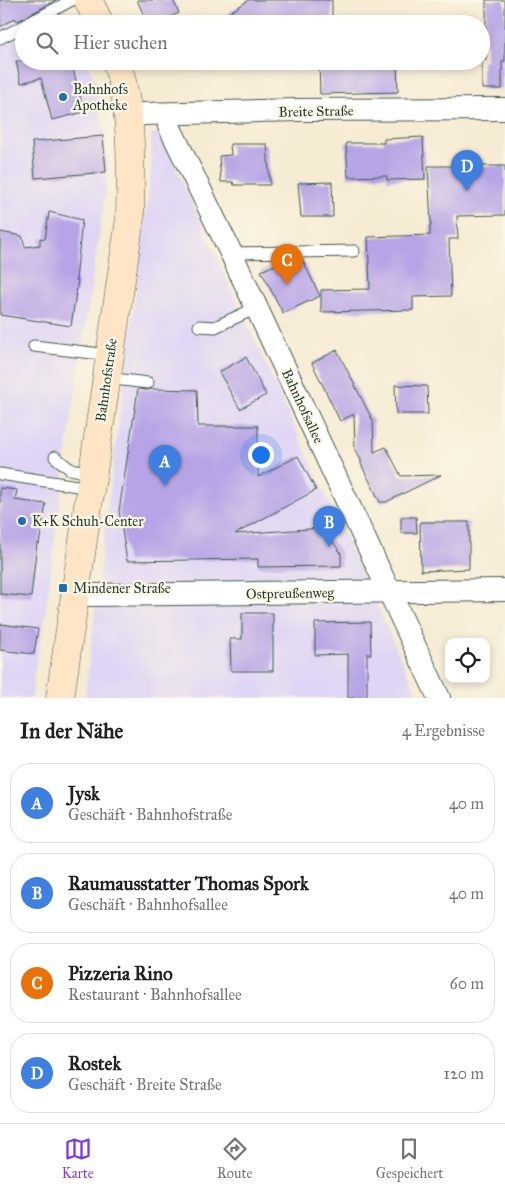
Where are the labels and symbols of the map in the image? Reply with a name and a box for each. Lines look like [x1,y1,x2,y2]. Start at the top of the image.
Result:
place label: Bahnhofs Apotheke [72,81,128,114]
marker: Bahnhofs Apotheke [57,91,69,103]
street label: Breite Straße [278,102,354,121]
pin: D [451,150,483,191]
pin: C [271,244,303,285]
street label: Bahnhofstraße [92,337,121,423]
street label: Bahnhofsallee [278,366,327,446]
your location [248,442,274,468]
pin: A [149,445,181,486]
pin: B [313,506,345,547]
place label: K+K Schuh-Center [32,513,144,530]
marker: K+K Schuh-Center [16,515,28,527]
place label: Mindener Straße [73,580,171,597]
marker: Mindener Straße [57,582,69,594]
street label: Ostpreußenweg [246,584,335,603]

